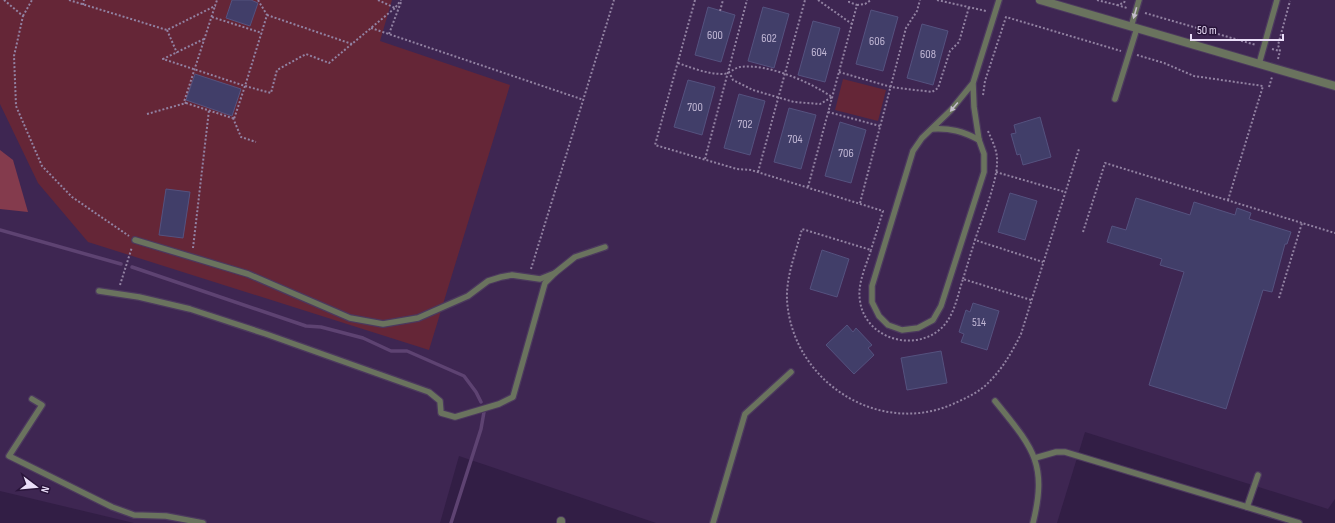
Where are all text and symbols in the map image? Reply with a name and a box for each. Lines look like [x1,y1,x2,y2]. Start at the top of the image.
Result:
one-way arrow [1132,8,1138,20]
scale bar [1191,16,1283,42]
text: 50 m [1197,23,1217,38]
house number: 600 [707,28,723,43]
house number: 602 [761,31,777,46]
house number: 606 [869,34,885,49]
house number: 604 [811,45,827,60]
house number: 608 [920,47,936,62]
house number: 700 [687,100,703,115]
one-way arrow [949,101,958,112]
house number: 702 [737,117,753,132]
house number: 704 [787,132,803,147]
house number: 706 [838,146,854,161]
house number: 514 [972,315,986,330]
north arrow [16,467,56,507]
text: N [38,485,52,494]

